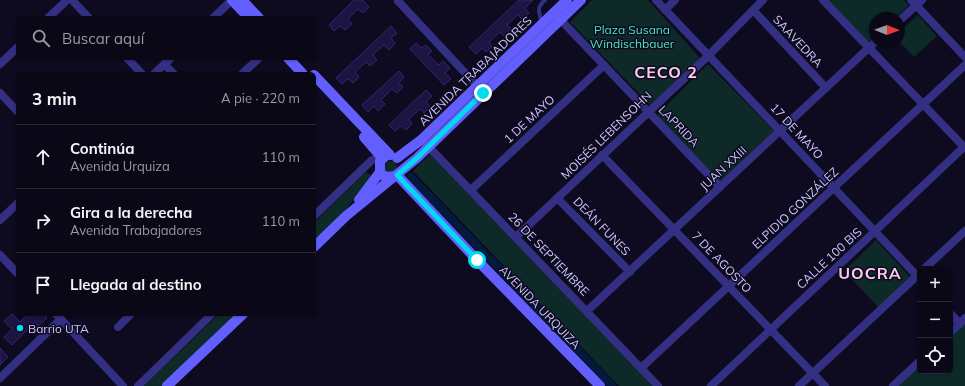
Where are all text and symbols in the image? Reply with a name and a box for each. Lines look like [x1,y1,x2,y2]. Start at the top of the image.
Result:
street label: SAAVEDRA [770,12,826,70]
north arrow [869,12,905,48]
street label: AVENIDA TRABAJADORES [415,13,535,129]
search box [16,16,316,60]
park label: Plaza Susana Windischbauer [590,22,675,51]
icon: search [30,27,52,49]
text: Buscar aquí [62,29,144,48]
district label: CECO 2 [634,62,698,82]
route end [474,84,492,102]
text: 3 min [32,88,77,109]
street label: MOISÉS LEBENSOHN [557,88,655,182]
text: A pie · 220 m [221,90,300,106]
street label: 1 DE MAYO [501,92,557,146]
street label: 17 DE MAYO [767,100,827,162]
street label: LAPRIDA [656,102,703,150]
text: Continúa [70,139,135,158]
street label: JUAN XXIII [696,143,750,193]
icon: ahead [32,146,54,168]
text: 110 m [262,149,300,165]
text: Avenida Urquiza [70,158,170,174]
street label: ELPIDIO GONZÁLEZ [749,164,841,252]
street label: DEÁN FUNES [570,194,634,258]
text: Gira a la derecha [70,203,192,222]
street label: 26 DE SEPTIEMBRE [505,209,593,299]
icon: right [32,210,54,232]
text: 110 m [262,213,300,229]
text: Avenida Trabajadores [70,222,202,238]
street label: CALLE 100 BIS [793,224,865,292]
street label: 7 DE AGOSTO [689,228,755,296]
route start [468,251,486,269]
street label: AVENIDA URQUIZA [496,262,584,352]
district label: UOCRA [838,263,902,283]
map controls [917,266,953,374]
button: + [917,266,953,302]
icon: arrive [32,274,54,296]
text: Llegada al destino [70,275,202,294]
button: − [917,302,953,338]
place label: Barrio UTA [28,321,89,336]
marker: Barrio UTA [15,323,25,333]
button: locate [917,338,953,374]

